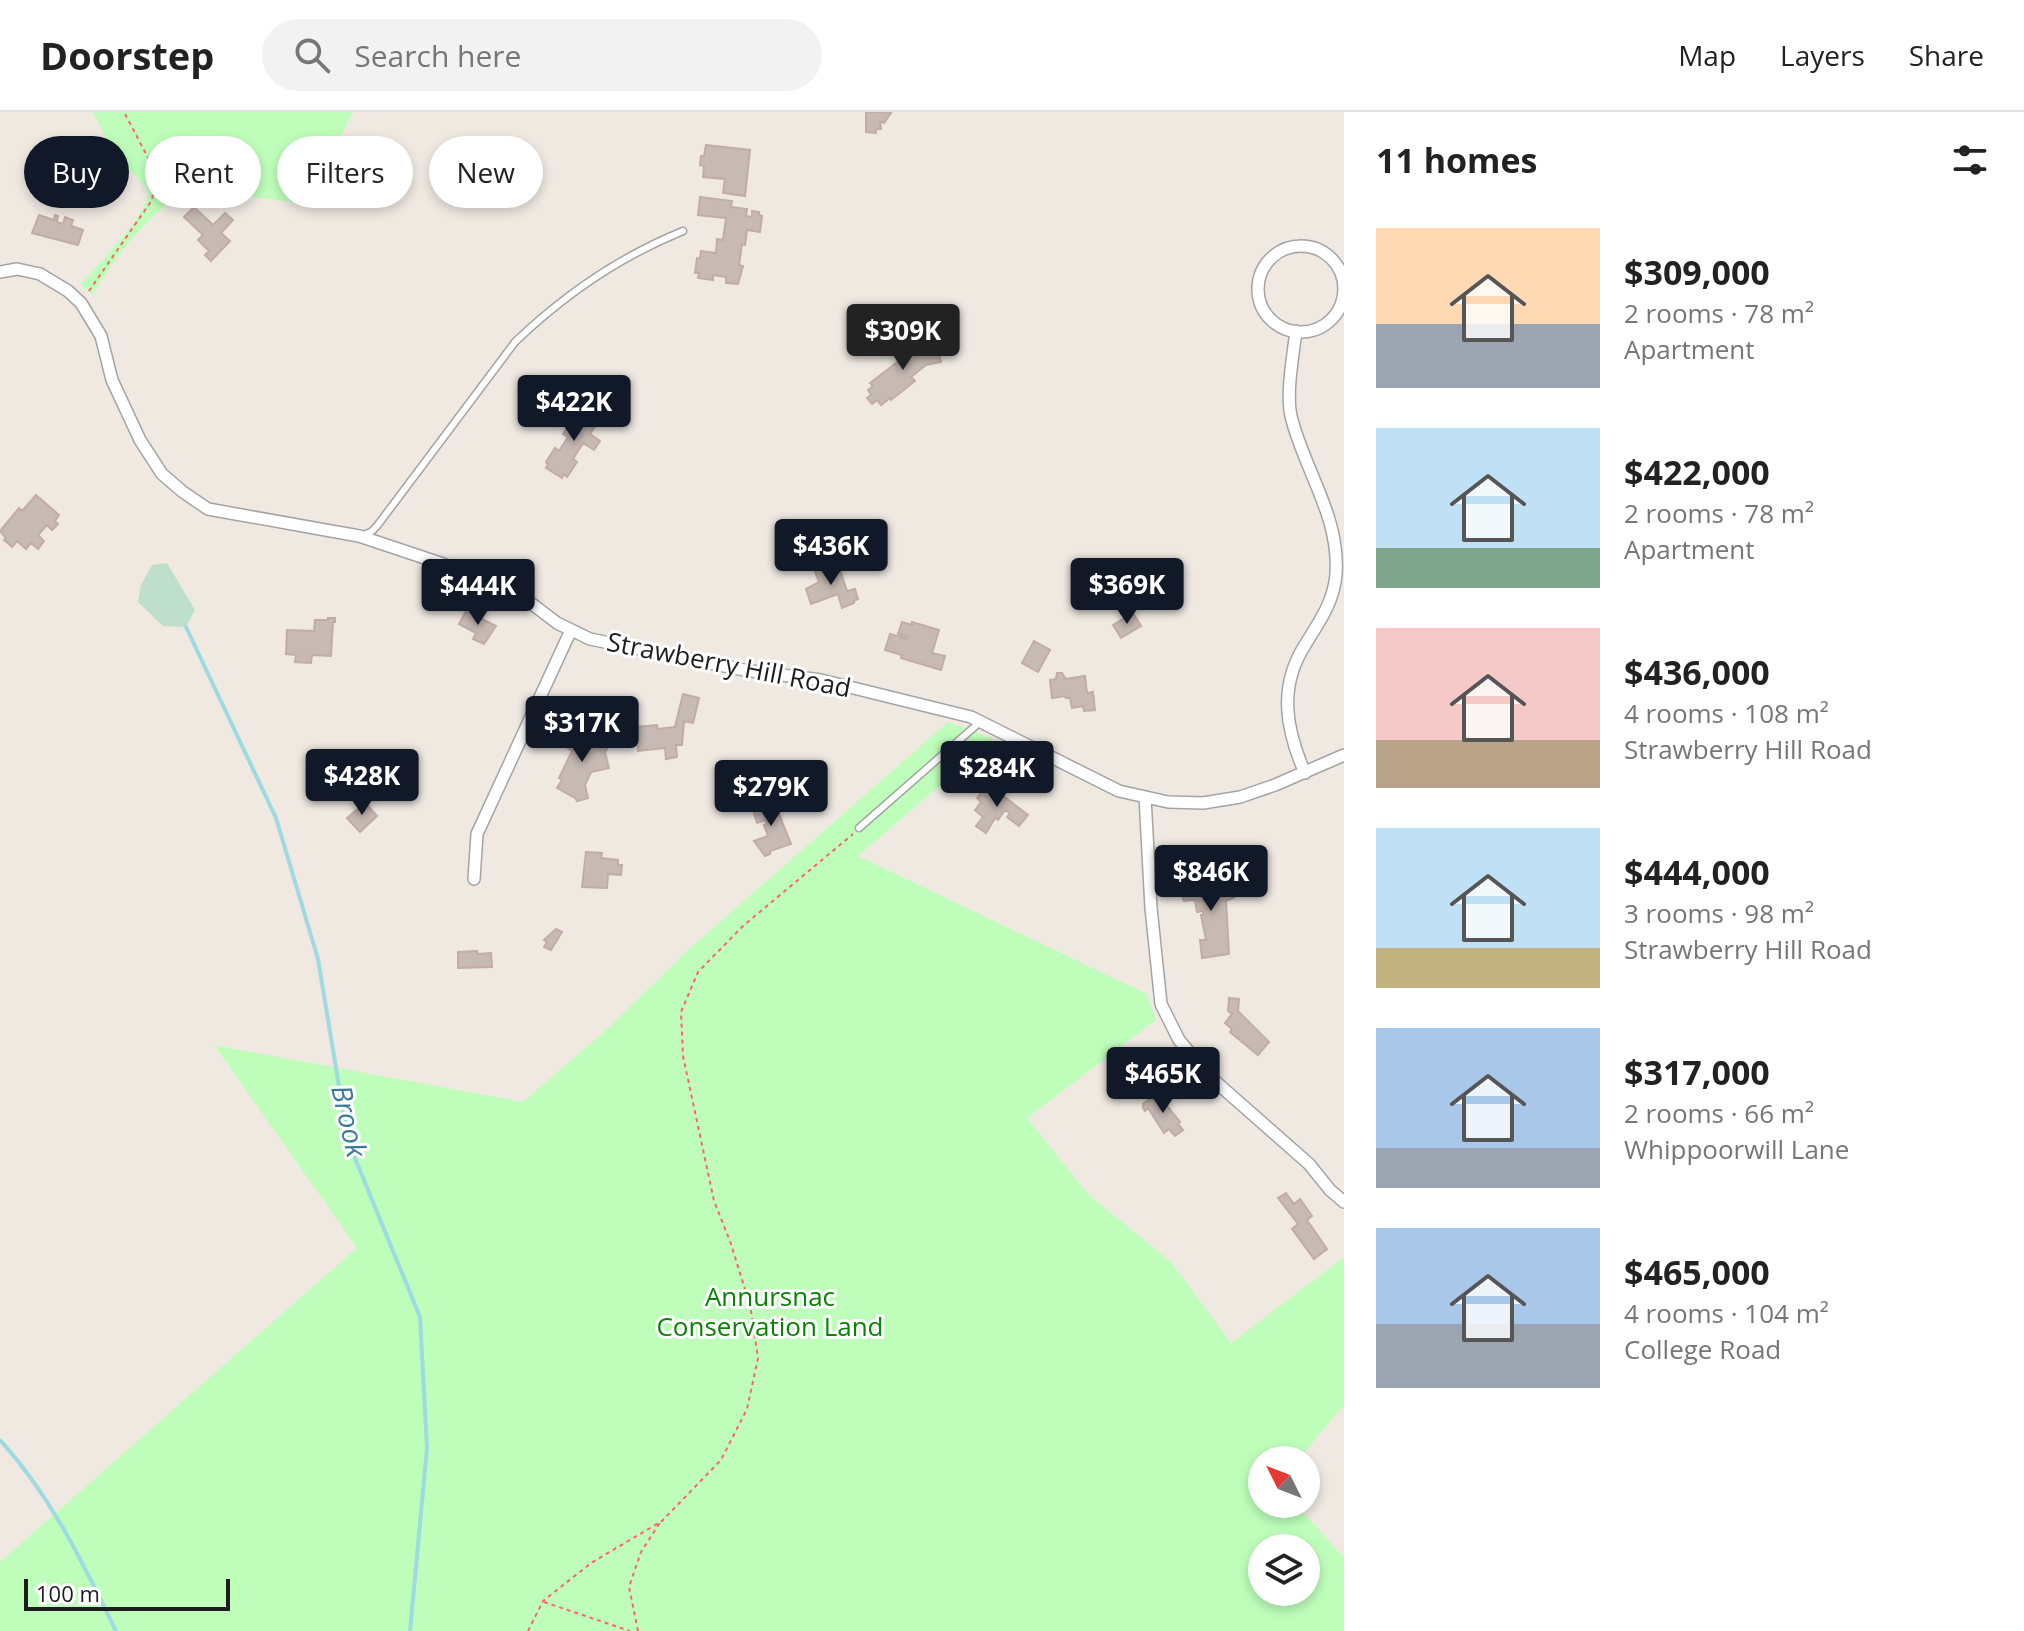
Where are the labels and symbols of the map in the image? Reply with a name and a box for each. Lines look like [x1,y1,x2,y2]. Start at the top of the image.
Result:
pin: $309K [847,304,959,372]
pin: $422K [518,375,630,443]
pin: $436K [775,519,887,587]
pin: $369K [1071,558,1183,626]
pin: $444K [422,559,534,627]
street label: Strawberry Hill Road [604,623,854,705]
pin: $317K [526,696,638,764]
pin: $284K [941,741,1053,809]
pin: $428K [306,749,418,817]
pin: $279K [715,760,827,828]
pin: $846K [1155,845,1267,913]
pin: $465K [1107,1047,1219,1115]
water label: Brook [323,1081,377,1162]
park label: Annursnac Conservation Land [656,1278,884,1344]
north arrow [1248,1446,1320,1518]
scale bar [24,1575,230,1611]

